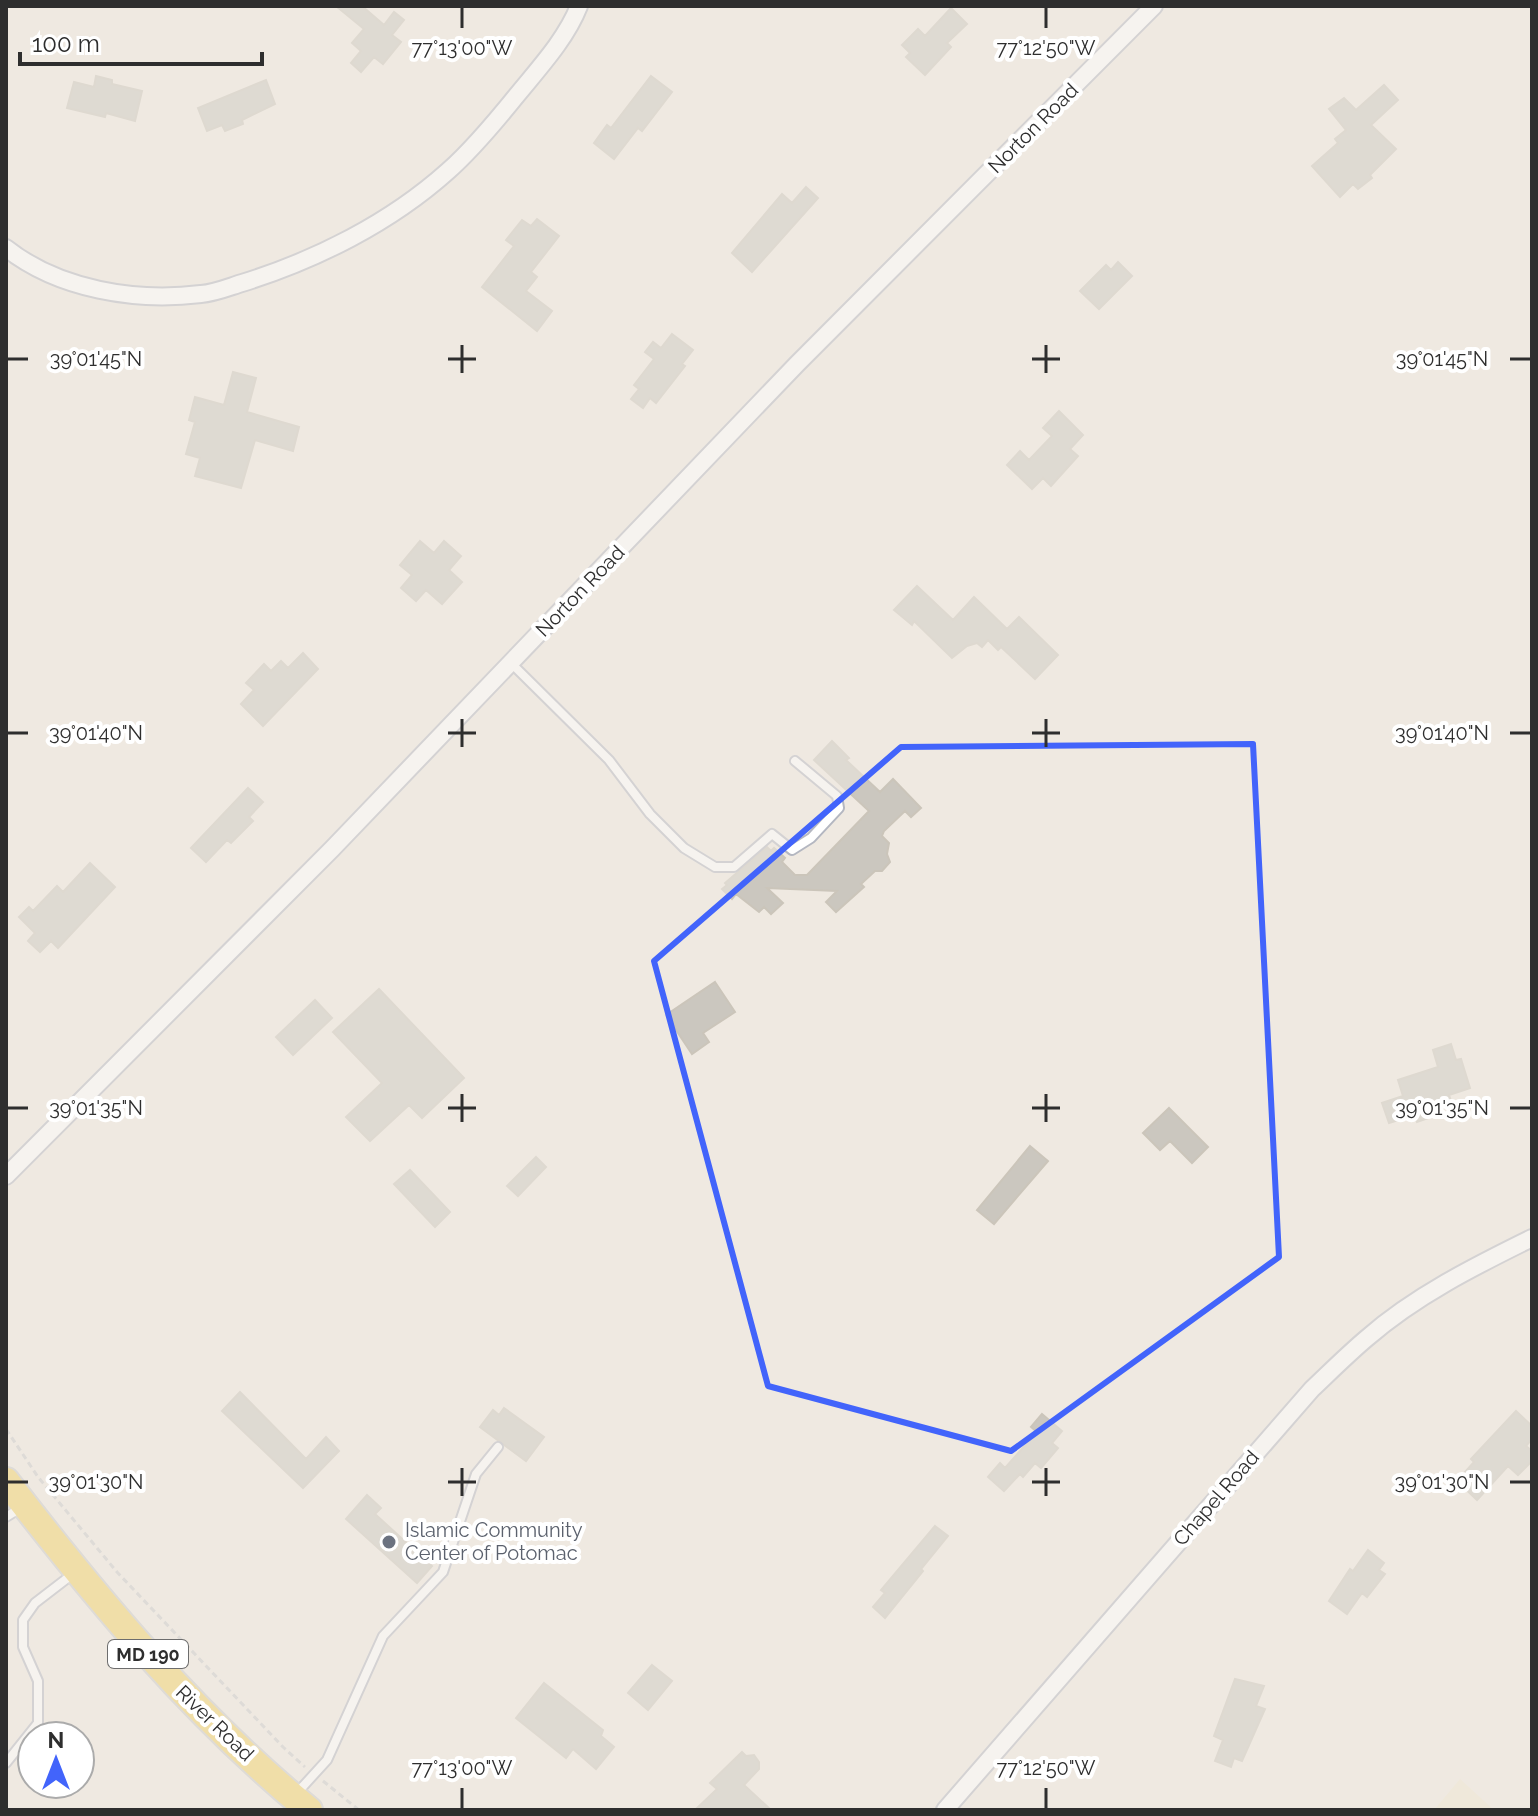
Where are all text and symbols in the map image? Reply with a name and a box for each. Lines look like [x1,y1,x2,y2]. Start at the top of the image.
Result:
scale bar [20,16,262,66]
text: 100 m [32,29,100,58]
text: 77°13'00"W [412,36,512,60]
text: 77°12'50"W [996,36,1096,60]
street label: Norton Road [983,78,1083,178]
text: 39°01'45"N [50,347,142,371]
text: 39°01'45"N [1396,347,1488,371]
street label: Norton Road [531,540,629,642]
text: 39°01'40"N [49,721,143,745]
text: 39°01'40"N [1395,721,1489,745]
text: 39°01'35"N [49,1096,143,1120]
text: 39°01'35"N [1395,1096,1489,1120]
street label: Chapel Road [1168,1445,1264,1551]
text: 39°01'30"N [49,1470,144,1494]
text: 39°01'30"N [1395,1470,1490,1494]
place label: Islamic Community Center of Potomac [405,1518,583,1565]
marker: Islamic Community Center of Potomac [380,1533,398,1551]
road number: MD 190 [108,1640,188,1668]
street label: River Road [171,1680,259,1766]
north arrow [16,1720,96,1800]
text: N [48,1727,64,1753]
text: 77°13'00"W [412,1756,512,1780]
text: 77°12'50"W [996,1756,1096,1780]

